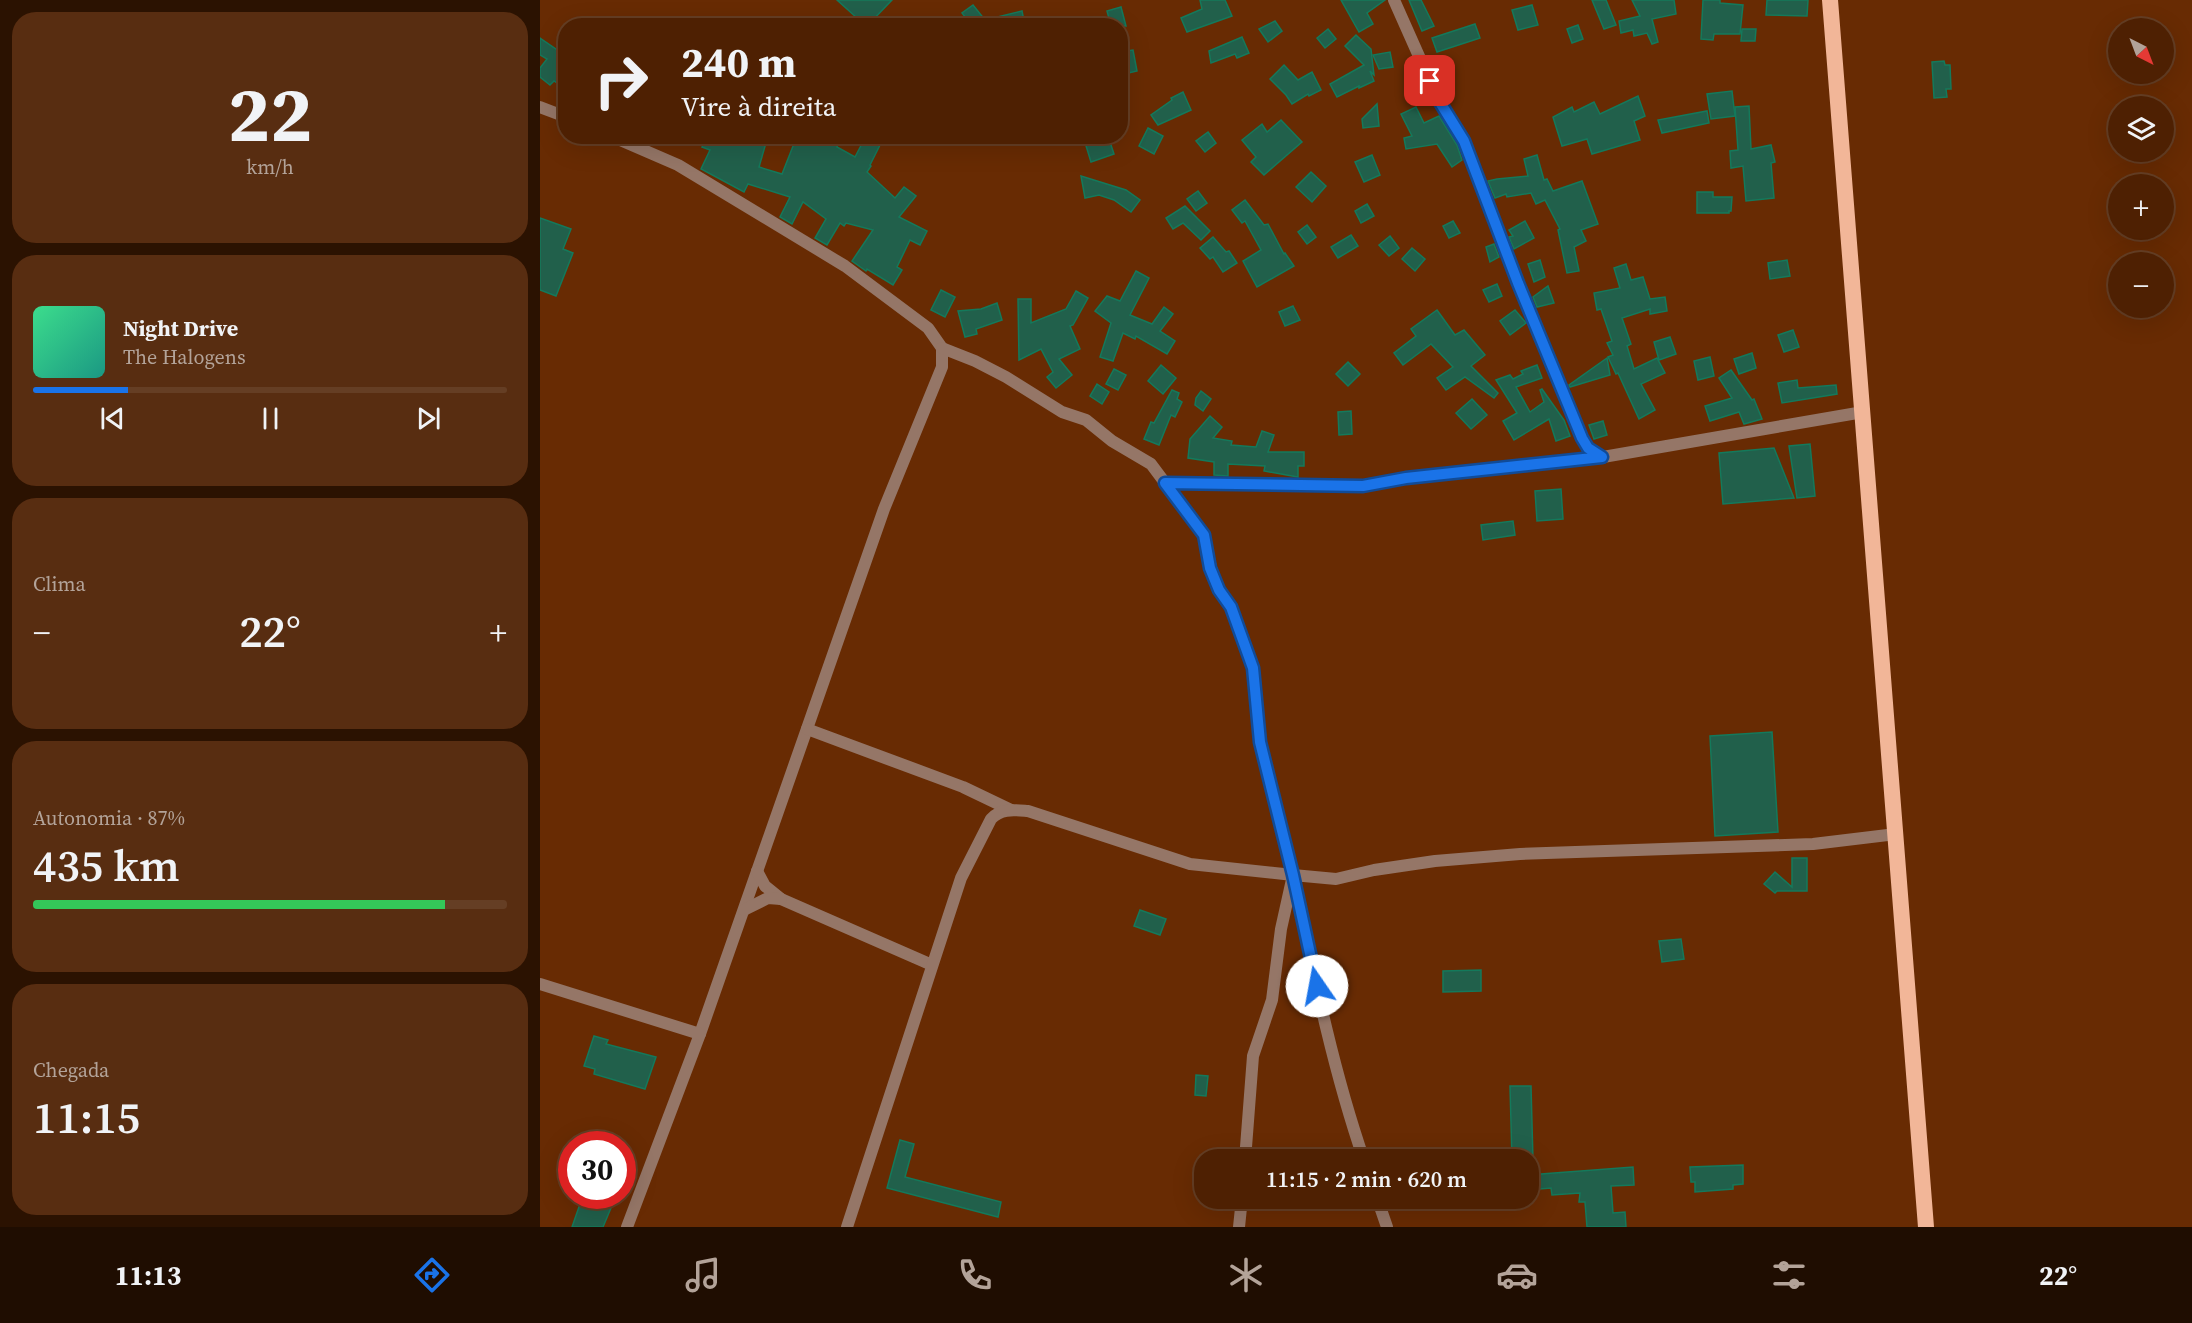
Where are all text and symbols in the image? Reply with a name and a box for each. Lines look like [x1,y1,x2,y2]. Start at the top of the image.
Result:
north arrow [2108,18,2174,84]
map controls [2108,18,2174,318]
text: 240 m [681,33,796,91]
icon: right [582,42,660,120]
pin [1404,55,1455,106]
text: 22 [228,60,312,167]
icon: arrive [1413,64,1446,97]
text: Vire à direita [681,88,837,125]
button: layers [2108,96,2174,162]
text: km/h [246,153,294,181]
button: + [2108,174,2174,240]
button: − [2108,252,2174,318]
text: Night Drive [123,313,238,343]
text: The Halogens [123,343,246,371]
icon: previous [96,402,129,435]
icon: pause [254,402,287,435]
icon: next [412,402,445,435]
text: Clima [33,570,86,598]
text: 22° [239,600,301,662]
text: − [33,610,51,655]
text: + [490,610,507,655]
text: Autonomia · 87% [33,804,185,832]
text: 435 km [33,834,180,896]
position arrow [1285,954,1349,1018]
text: Chegada [33,1056,109,1084]
text: 11:15 [33,1086,140,1148]
speed limit sign: 30 [558,1131,636,1209]
text: 11:15 · 2 min · 620 m [1266,1164,1467,1194]
icon: directions [411,1254,453,1296]
icon: music [682,1254,724,1296]
icon: phone [954,1254,996,1296]
icon: climate [1225,1254,1267,1296]
icon: car [1496,1254,1538,1296]
icon: filters [1768,1254,1810,1296]
text: 11:13 [115,1257,181,1294]
text: 22° [2039,1257,2077,1294]

